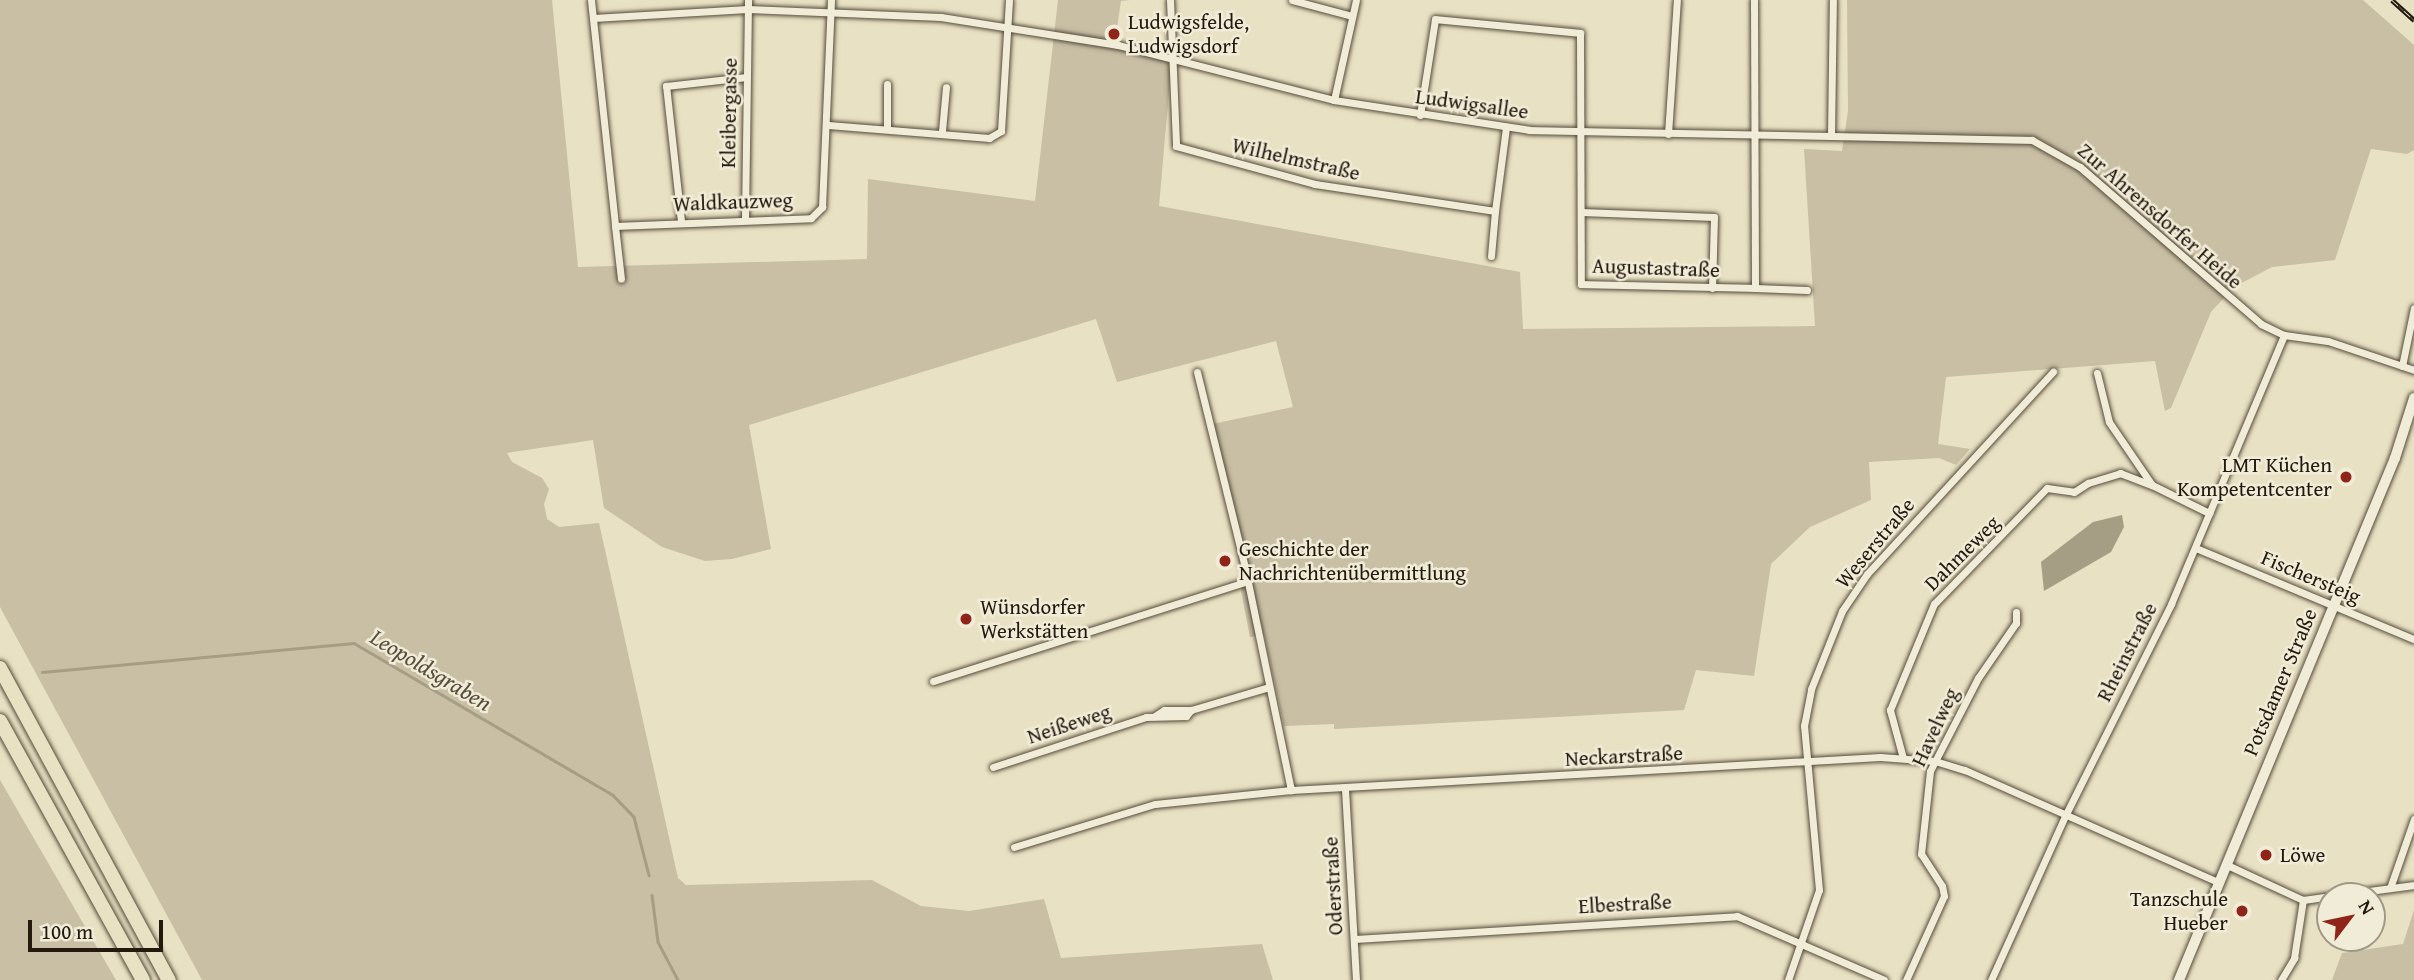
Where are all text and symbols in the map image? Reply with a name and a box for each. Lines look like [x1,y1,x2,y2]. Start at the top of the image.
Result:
place label: Ludwigsfelde, Ludwigsdorf [1128,9,1249,59]
marker: Ludwigsfelde, Ludwigsdorf [1106,26,1122,42]
street label: Kleibergasse [715,58,743,168]
street label: Ludwigsallee [1414,84,1530,124]
street label: Wilhelmstraße [1230,132,1362,186]
street label: Zur Ahrensdorfer Heide [2073,138,2247,294]
street label: Waldkauzweg [673,187,793,217]
street label: Augustastraße [1592,253,1720,283]
place label: LMT Küchen Kompetentcenter [2177,452,2332,502]
marker: LMT Küchen Kompetentcenter [2338,469,2354,485]
street label: Weserstraße [1830,493,1920,593]
street label: Dahmeweg [1919,510,2005,596]
place label: Geschichte der Nachrichtenübermittlung [1239,536,1466,586]
street label: Fischersteig [2257,545,2365,609]
marker: Geschichte der Nachrichtenübermittlung [1217,553,1233,569]
place label: Wünsdorfer Werkstätten [980,594,1088,644]
street label: Rheinstraße [2091,598,2163,706]
street label: Potsdamer Straße [2238,605,2322,759]
marker: Wünsdorfer Werkstätten [958,611,974,627]
water label: Leopoldsgraben [365,623,497,717]
street label: Havelweg [1906,684,1964,770]
street label: Neißeweg [1024,699,1114,749]
street label: Neckarstraße [1564,740,1684,772]
street label: Oderstraße [1318,836,1348,936]
place label: Löwe [2280,842,2325,868]
marker: Löwe [2258,847,2274,863]
north arrow [2316,882,2386,952]
place label: Tanzschule Hueber [2130,886,2228,936]
street label: Elbestraße [1578,889,1672,919]
text: N [2352,894,2382,920]
marker: Tanzschule Hueber [2234,903,2250,919]
scale bar [32,906,166,950]
text: 100 m [41,916,93,947]

